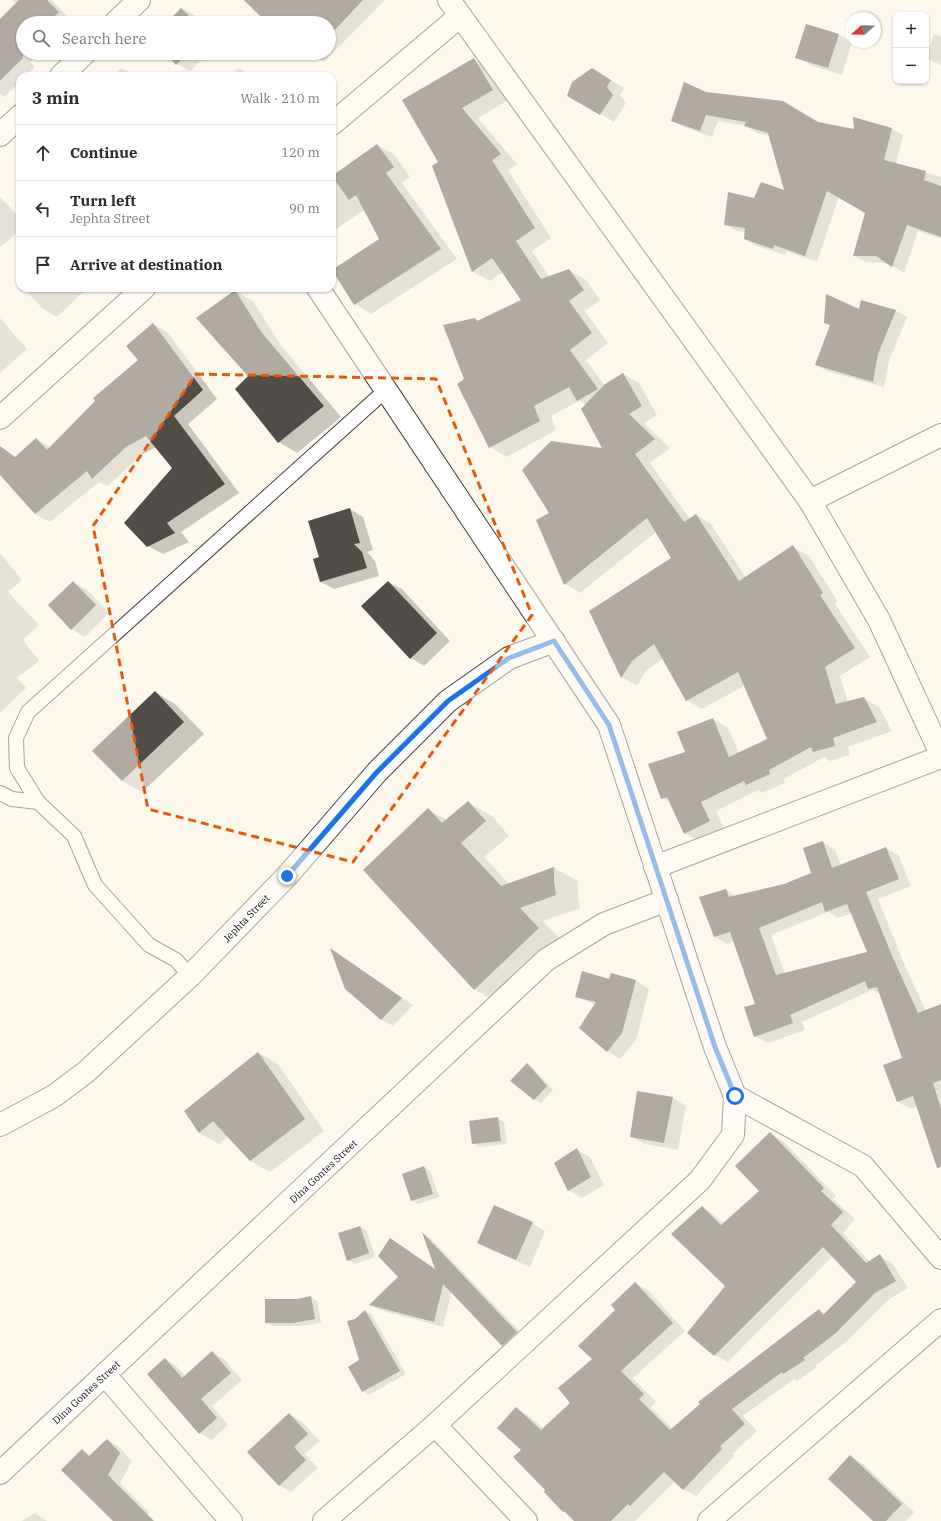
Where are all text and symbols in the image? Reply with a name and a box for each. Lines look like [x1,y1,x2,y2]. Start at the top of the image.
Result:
north arrow [845,12,881,48]
map controls [893,12,929,84]
button: + [893,12,929,48]
search box [16,16,336,60]
icon: search [30,27,52,49]
text: Search here [62,29,147,48]
button: − [893,48,929,84]
text: 3 min [32,87,80,109]
text: Walk · 210 m [241,90,320,107]
icon: ahead [32,142,54,164]
text: Continue [70,143,137,162]
text: 120 m [281,144,320,161]
text: Turn left [70,191,136,210]
icon: left [32,198,54,220]
text: 90 m [289,200,320,217]
text: Jephta Street [70,210,150,227]
icon: arrive [32,254,54,276]
text: Arrive at destination [70,255,222,274]
route end [278,867,296,885]
street label: Jephta Street [220,891,273,945]
route start [726,1087,744,1105]
street label: Dina Gontes Street [287,1136,360,1206]
street label: Dina Gontes Street [50,1357,123,1427]

